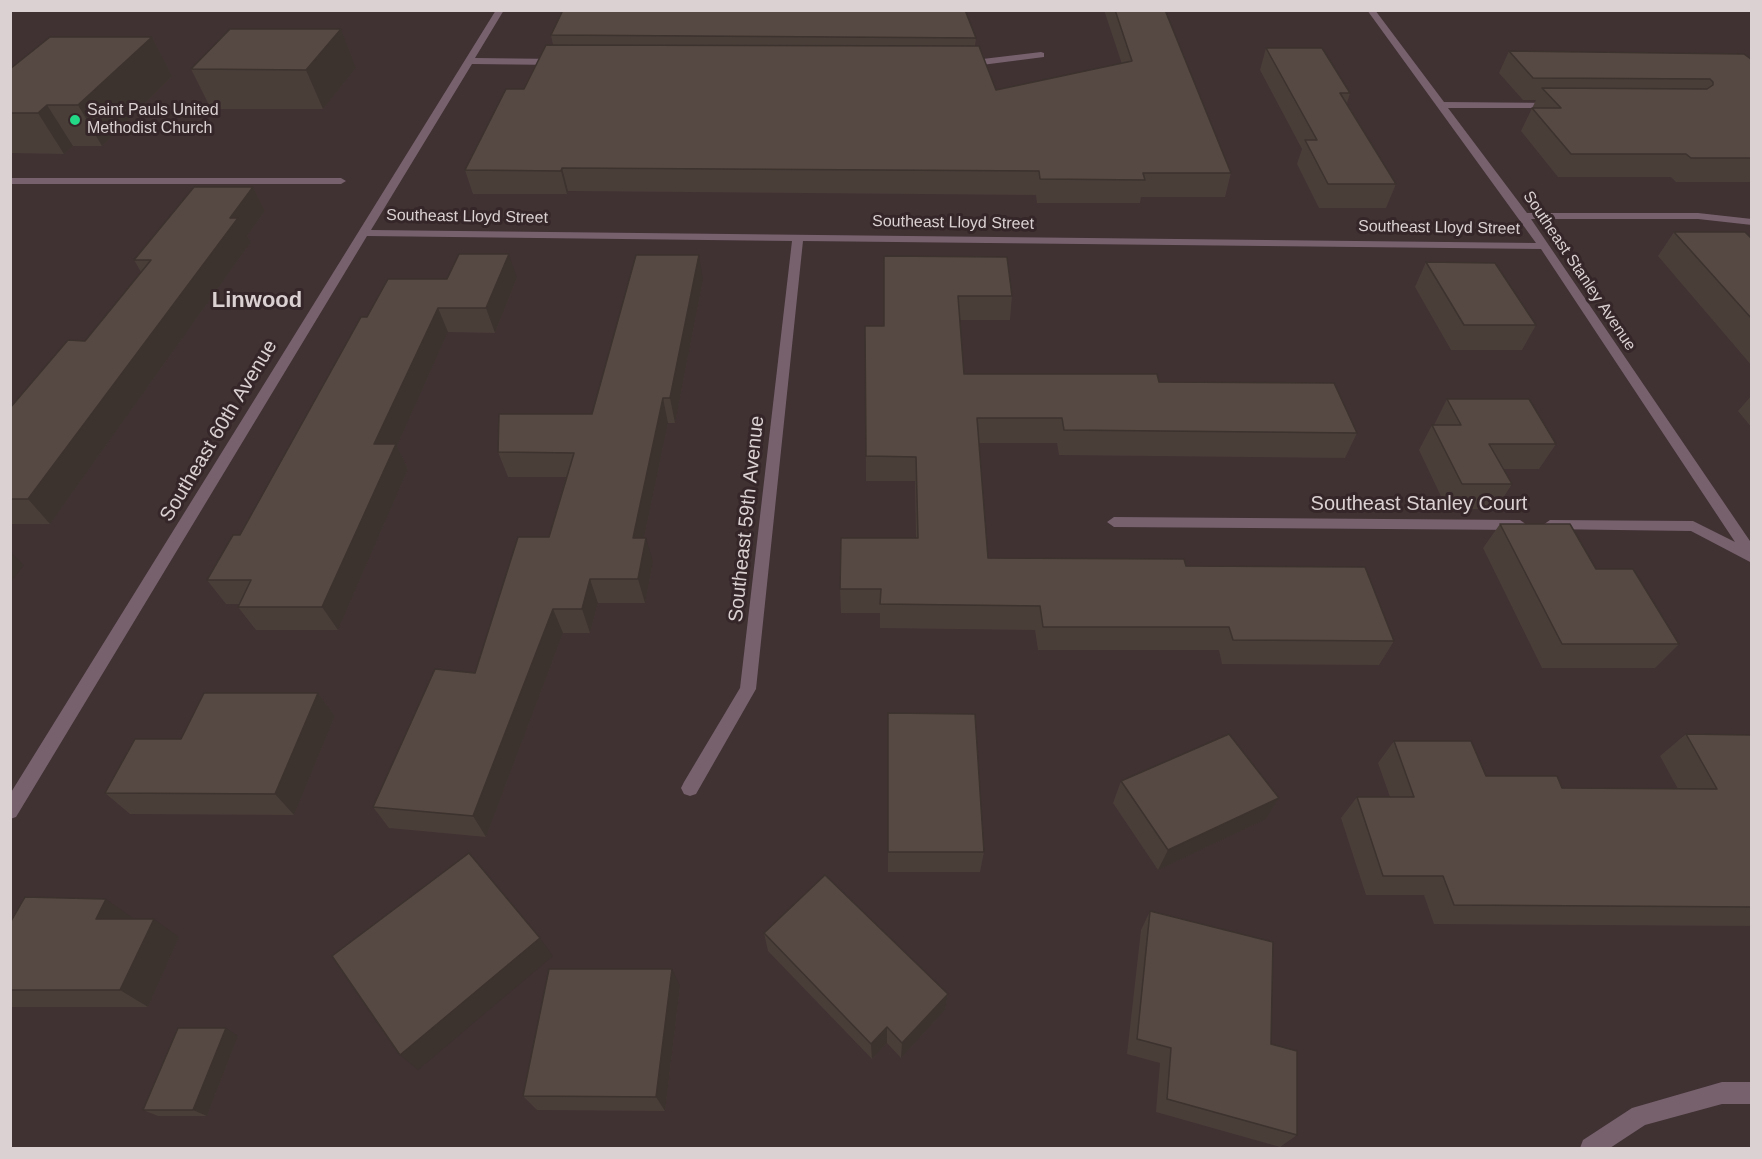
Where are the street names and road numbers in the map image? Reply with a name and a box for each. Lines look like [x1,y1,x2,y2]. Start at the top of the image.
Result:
street label: Southeast Stanley Avenue [1518,188,1640,354]
street label: Southeast Lloyd Street [386,206,548,228]
street label: Southeast Lloyd Street [872,212,1034,234]
street label: Southeast Lloyd Street [1358,217,1520,239]
street label: Southeast 60th Avenue [155,336,283,526]
street label: Southeast 59th Avenue [724,415,770,623]
street label: Southeast Stanley Court [1311,492,1527,516]

